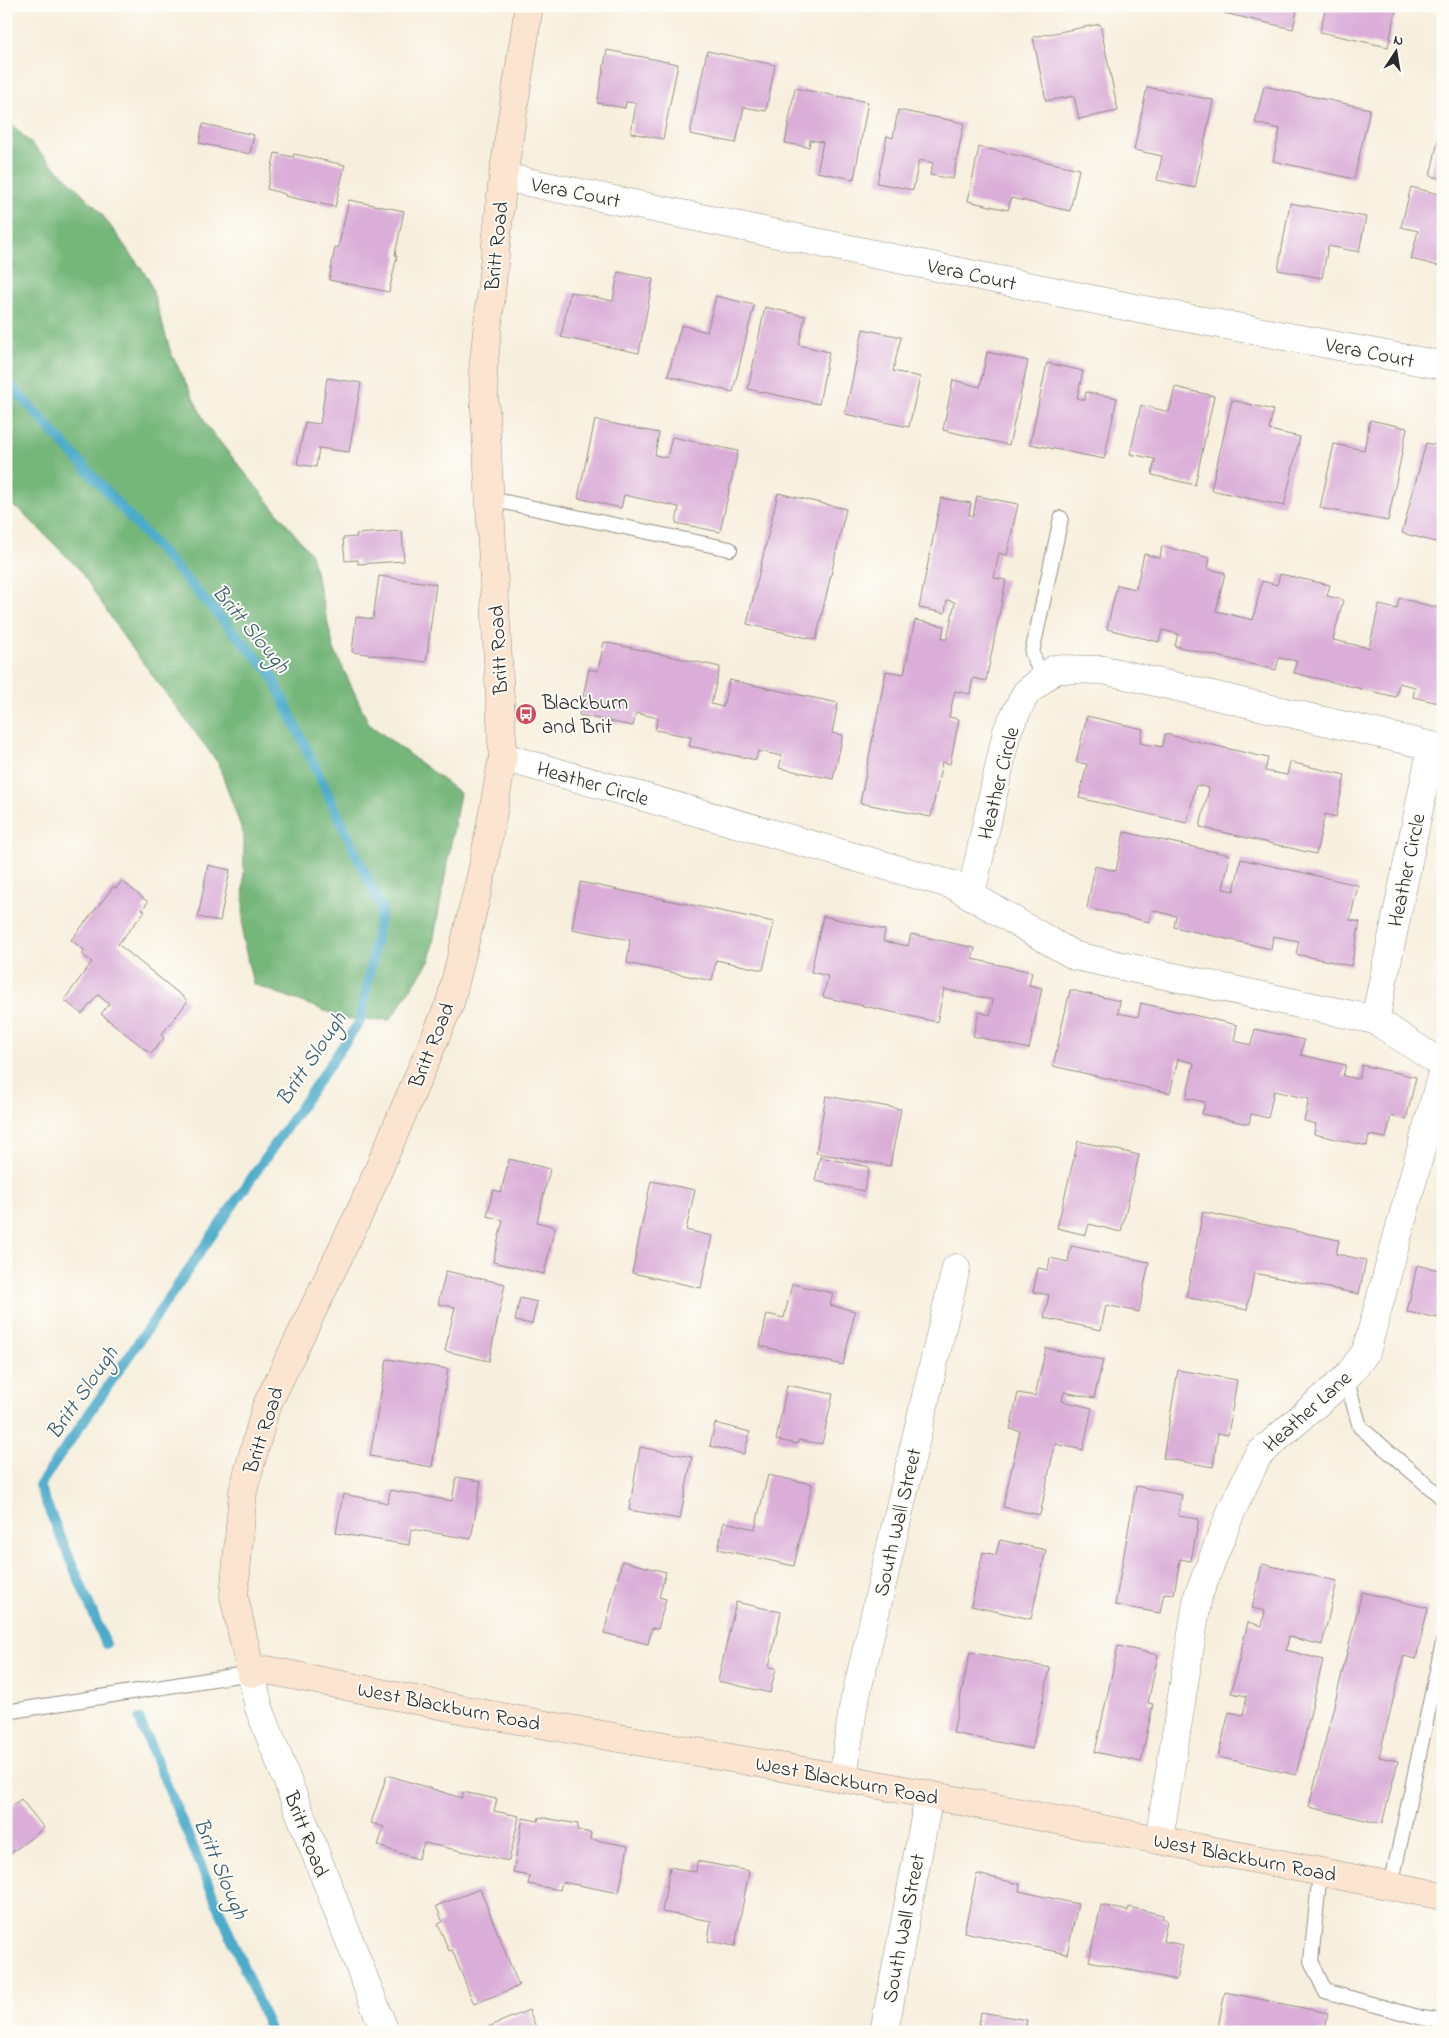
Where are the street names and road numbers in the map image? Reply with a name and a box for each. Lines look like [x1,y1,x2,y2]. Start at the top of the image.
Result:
street label: Vera Court [527,170,623,217]
street label: Britt Road [478,200,518,293]
street label: Vera Court [923,252,1019,300]
street label: Vera Court [1321,330,1417,377]
street label: Britt Road [483,604,517,696]
street label: Heather Circle [971,723,1029,843]
street label: Heather Circle [533,755,653,815]
street label: Heather Circle [1381,810,1435,930]
street label: Britt Road [402,998,464,1094]
street label: Heather Lane [1257,1364,1360,1460]
street label: Britt Road [237,1383,293,1479]
street label: South Wall Street [867,1445,931,1600]
street label: West Blackburn Road [355,1676,543,1740]
street label: West Blackburn Road [753,1750,941,1814]
street label: Britt Road [275,1787,335,1882]
street label: West Blackburn Road [1151,1827,1339,1891]
street label: South Wall Street [876,1851,934,2006]

